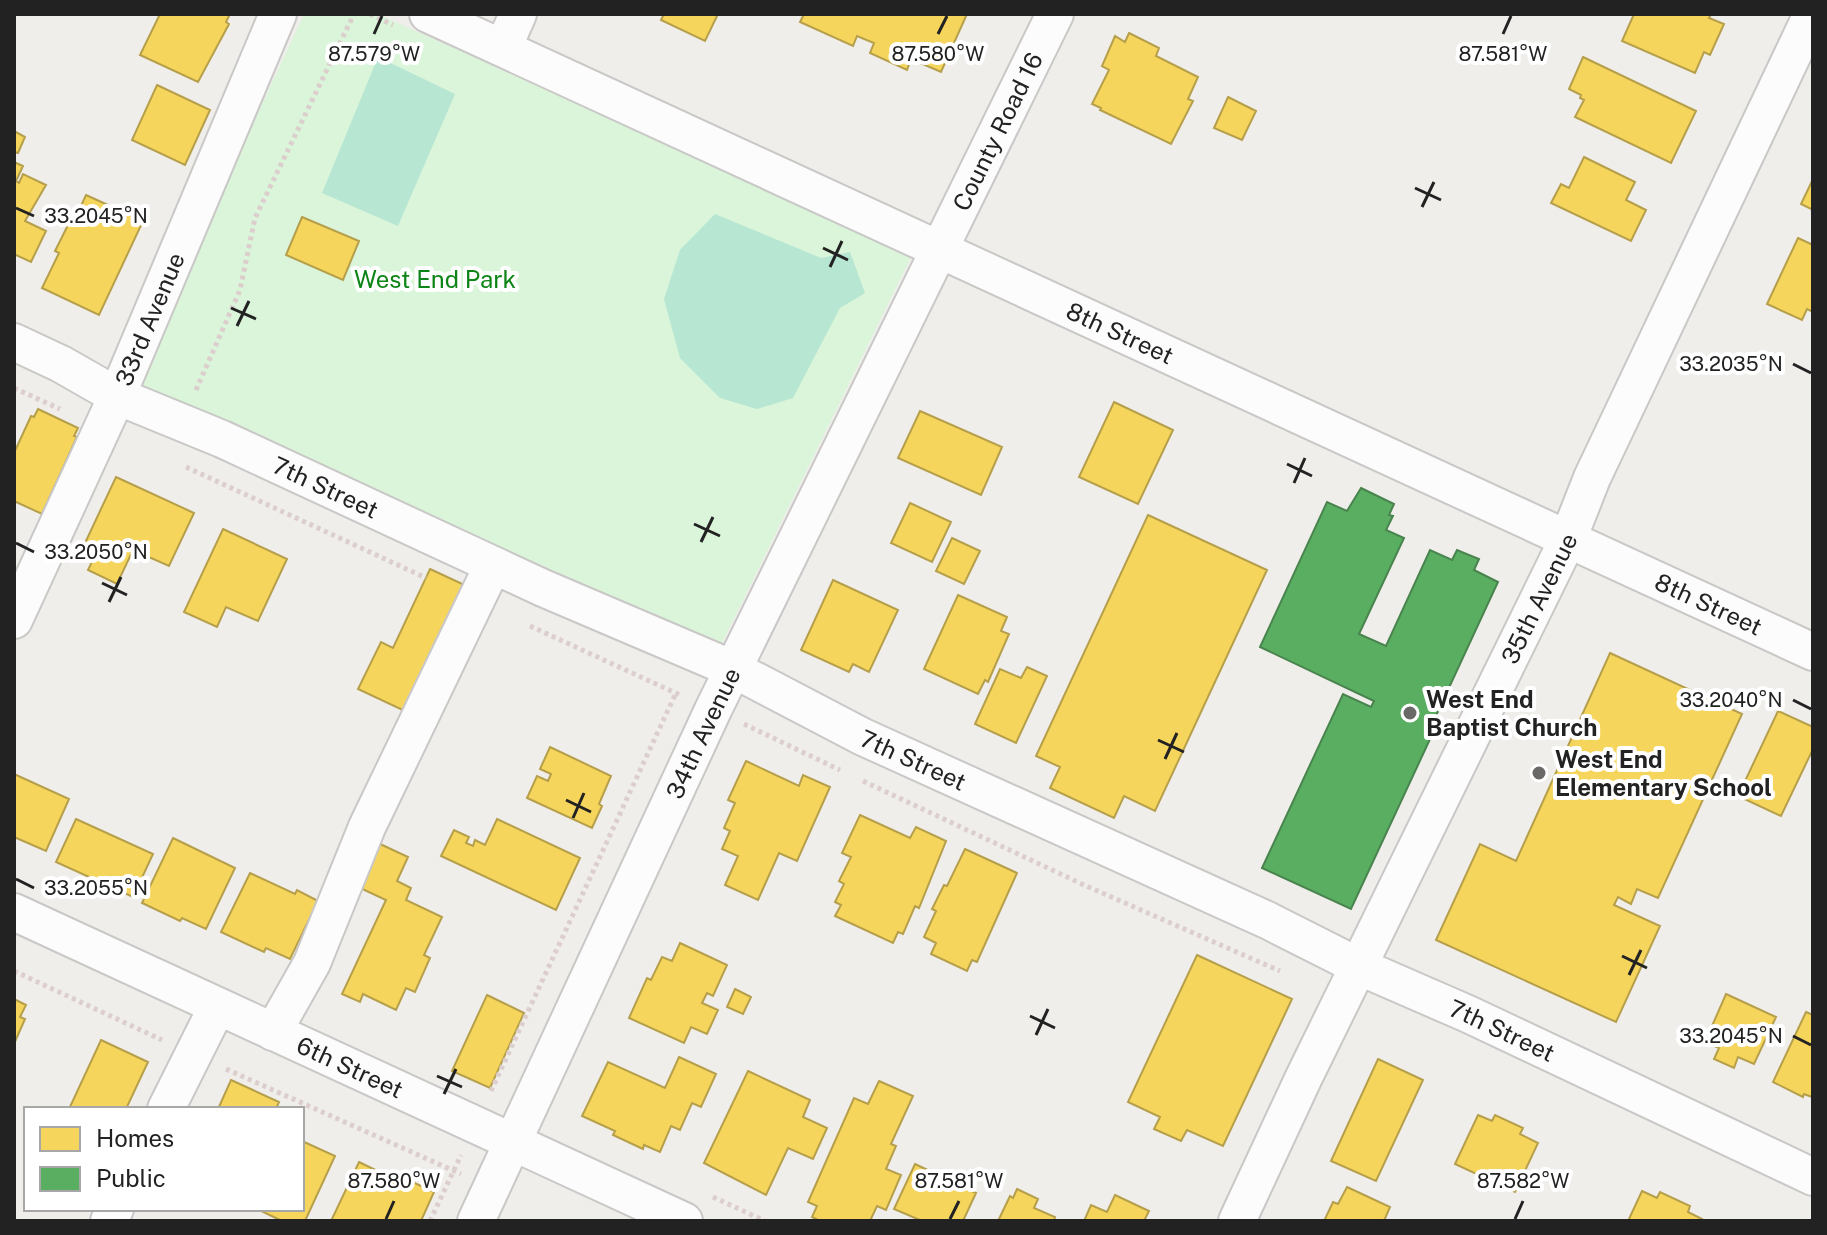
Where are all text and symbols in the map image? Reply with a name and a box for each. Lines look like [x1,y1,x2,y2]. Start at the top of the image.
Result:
text: 87.579°W [328,42,420,66]
text: 87.580°W [892,42,984,66]
text: 87.581°W [1459,42,1547,66]
street label: County Road 16 [947,48,1048,215]
text: 33.2045°N [44,204,148,228]
street label: 33rd Avenue [109,248,190,390]
park label: West End Park [354,265,516,293]
street label: 8th Street [1062,296,1178,370]
text: 33.2035°N [1679,352,1783,376]
street label: 7th Street [268,450,383,524]
street label: 35th Avenue [1495,528,1583,668]
text: 33.2050°N [44,540,148,564]
street label: 8th Street [1651,567,1767,641]
street label: 34th Avenue [660,663,746,803]
place label: West End Baptist Church [1426,685,1598,741]
text: 33.2040°N [1679,688,1783,712]
marker: West End Baptist Church [1401,704,1419,722]
street label: 7th Street [856,723,971,796]
place label: West End Elementary School [1555,745,1772,801]
marker: West End Elementary School [1530,764,1548,782]
text: 33.2055°N [44,876,148,900]
street label: 7th Street [1445,993,1559,1067]
text: 33.2045°N [1679,1024,1783,1048]
street label: 6th Street [292,1030,408,1104]
legend [24,1107,304,1211]
text: Homes [96,1124,174,1152]
text: Public [96,1164,166,1192]
text: 87.580°W [348,1169,440,1193]
text: 87.581°W [915,1169,1003,1193]
text: 87.582°W [1477,1169,1569,1193]

